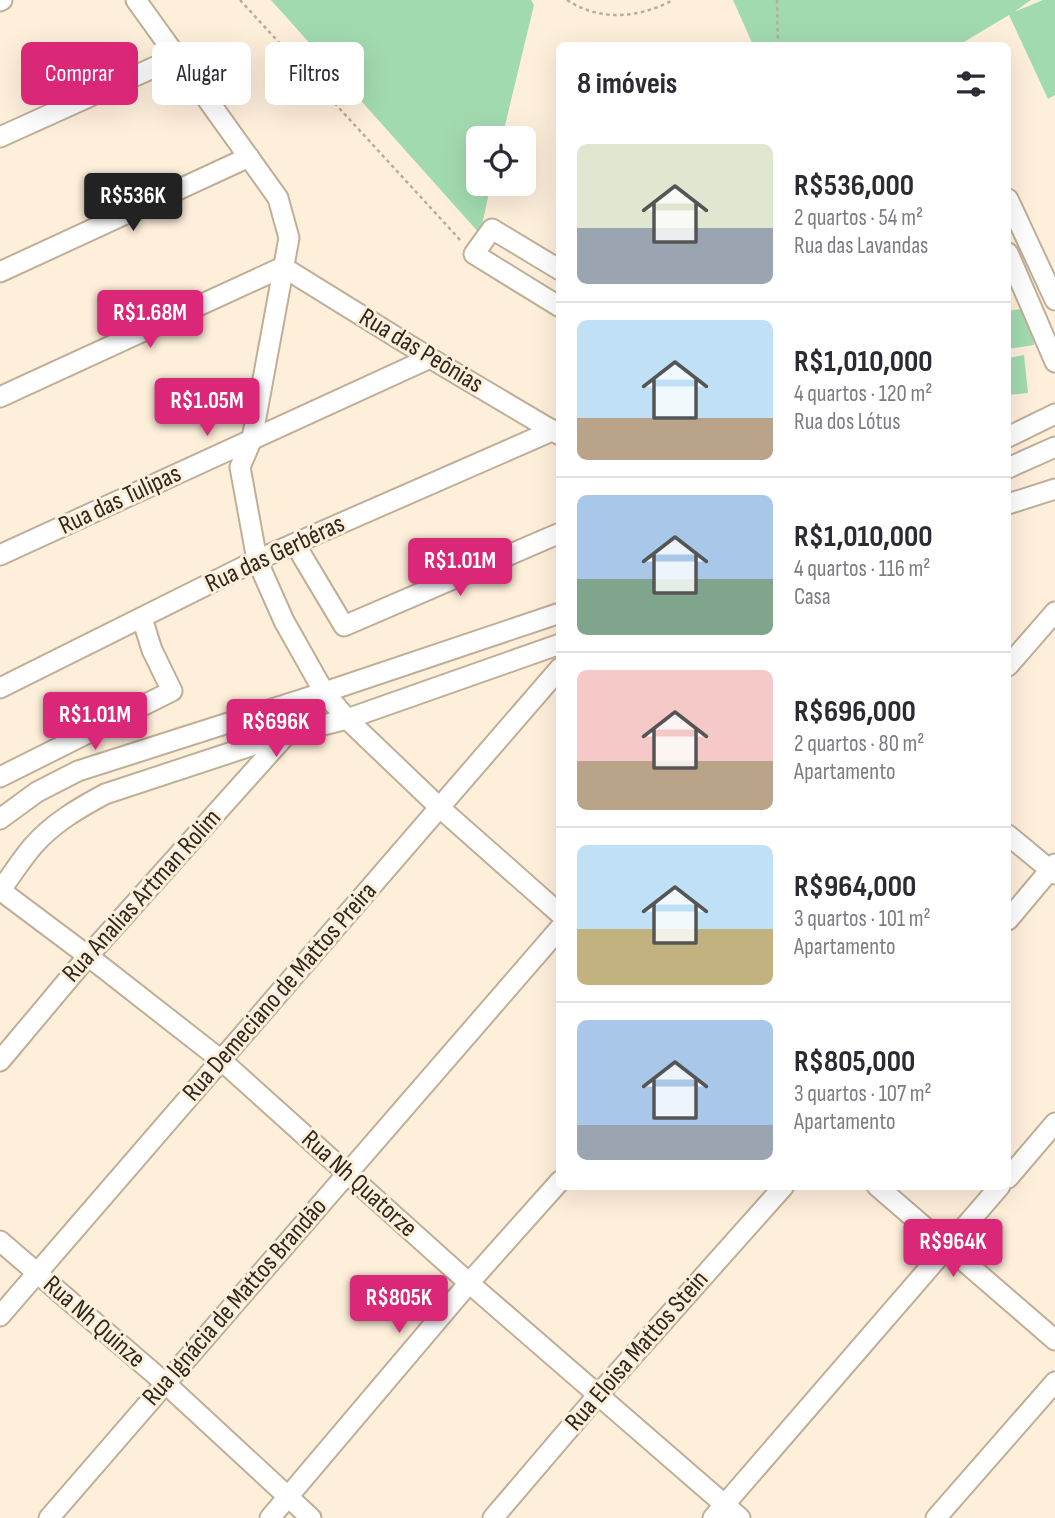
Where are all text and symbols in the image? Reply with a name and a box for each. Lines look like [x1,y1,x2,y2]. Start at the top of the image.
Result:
chip: Comprar [21,42,138,105]
chip: Alugar [152,42,251,105]
chip: Filtros [265,42,364,105]
icon: filters [952,65,990,103]
text: 8 imóveis [577,66,677,102]
map controls [466,126,536,196]
button: locate [466,126,536,196]
text: R$536,000 [794,168,914,204]
icon: home [633,172,717,256]
pin: R$536K [76,174,190,233]
text: R$536K [100,182,166,210]
text: 2 quartos · 54 m² [794,204,923,232]
text: Rua das Lavandas [794,232,928,260]
pin: R$1.68M [85,290,215,350]
text: R$1.68M [113,299,187,327]
street label: Rua das Peônias [353,302,489,400]
text: R$1,010,000 [794,344,933,380]
icon: home [633,348,717,432]
pin: R$1.05M [142,378,272,438]
text: 4 quartos · 120 m² [794,380,932,408]
text: R$1.05M [171,387,243,415]
text: Rua dos Lótus [794,408,901,436]
street label: Rua das Tulipas [54,458,186,542]
street label: Rua das Gerbéras [201,508,349,600]
text: R$1,010,000 [794,519,933,555]
icon: home [633,523,717,607]
pin: R$1.01M [395,538,525,598]
text: R$1.01M [424,547,496,575]
text: 4 quartos · 116 m² [794,555,930,583]
text: Casa [794,583,831,611]
pin: R$1.01M [30,692,160,752]
text: R$696,000 [794,694,916,730]
icon: home [633,698,717,782]
pin: R$696K [219,700,333,759]
text: R$1.01M [59,701,131,729]
text: R$696K [243,708,309,736]
text: 2 quartos · 80 m² [794,730,924,758]
text: Apartamento [794,758,896,786]
street label: Rua Analias Artman Rolim [56,803,228,989]
text: R$964,000 [794,869,916,905]
icon: home [633,873,717,957]
street label: Rua Demeciano de Mattos Preira [177,876,383,1108]
text: 3 quartos · 101 m² [794,905,931,933]
text: Apartamento [794,933,896,961]
text: R$805,000 [794,1044,915,1080]
icon: home [633,1048,717,1132]
text: 3 quartos · 107 m² [794,1080,932,1108]
text: Apartamento [794,1108,896,1136]
street label: Rua Nh Quatorze [295,1124,423,1244]
street label: Rua Ignácia de Mattos Brandão [136,1192,334,1412]
pin: R$964K [896,1220,1010,1279]
text: R$964K [919,1228,987,1256]
street label: Rua Eloisa Mattos Stein [559,1265,715,1437]
street label: Rua Nh Quinze [37,1269,151,1375]
pin: R$805K [342,1276,456,1335]
text: R$805K [366,1284,432,1312]

